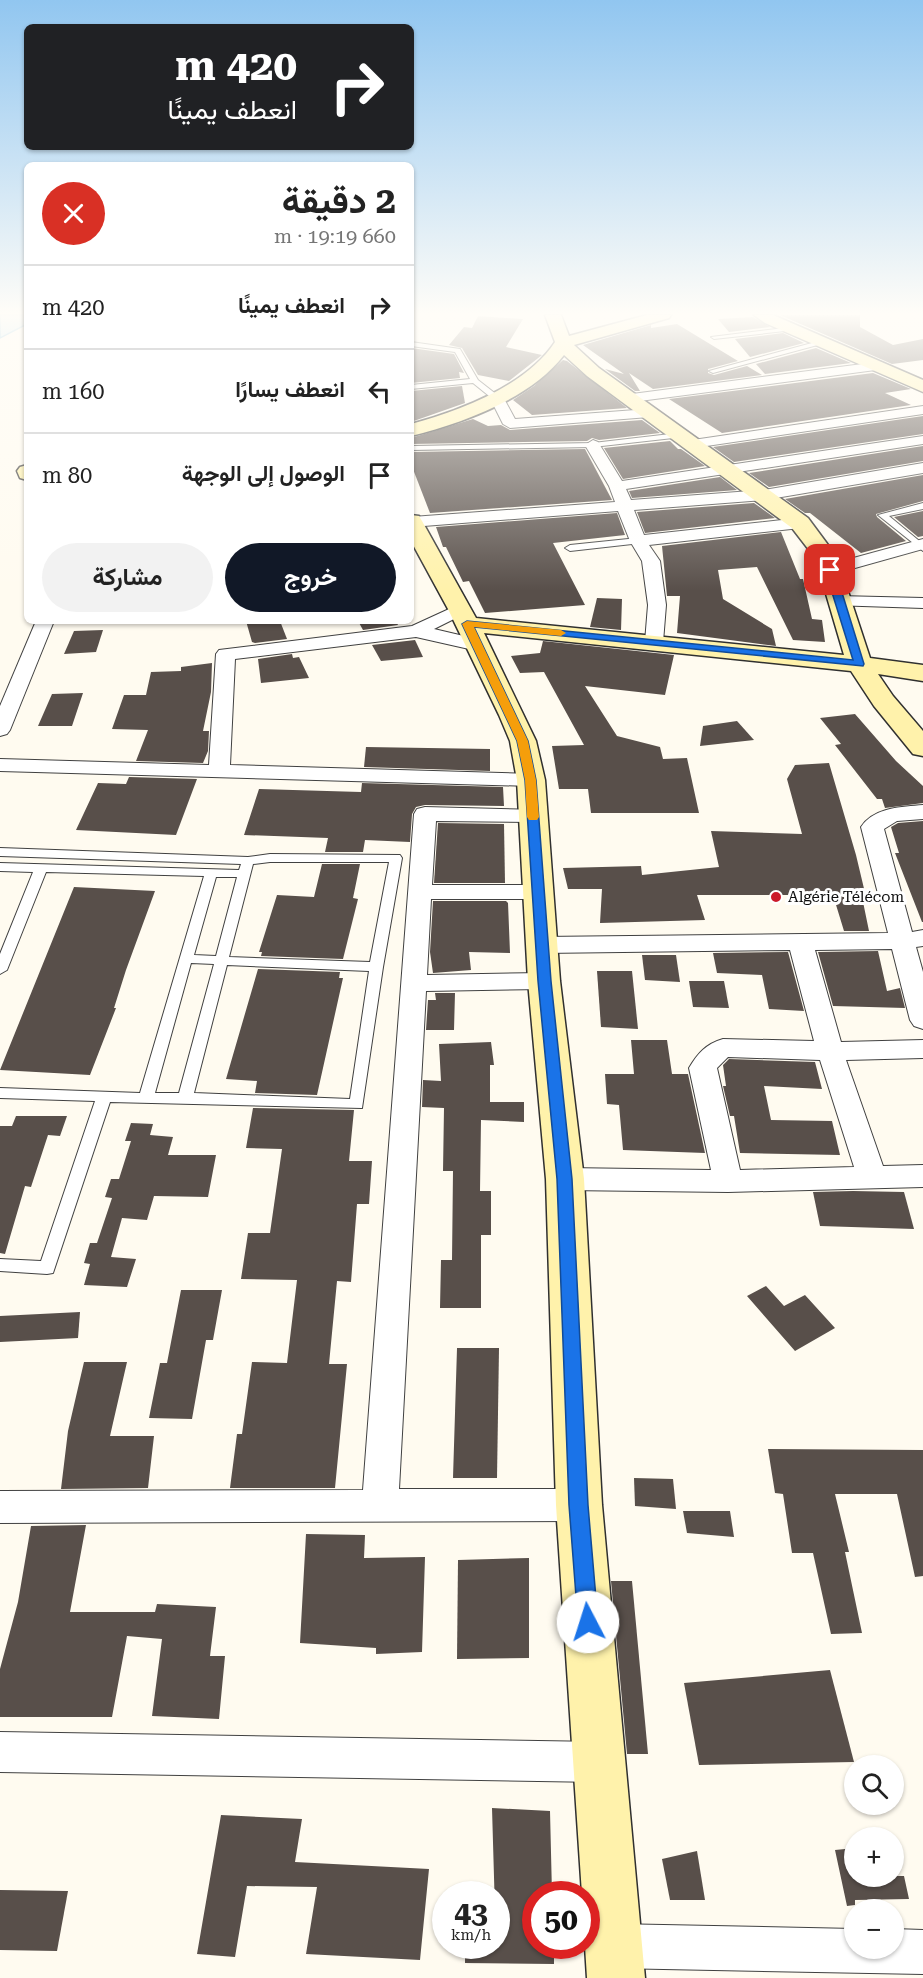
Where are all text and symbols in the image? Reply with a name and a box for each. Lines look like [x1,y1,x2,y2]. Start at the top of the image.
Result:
text: 420 m [175,41,297,90]
icon: right [318,48,396,126]
text: انعطف يمينًا [168,94,297,126]
text: 2 دقيقة [282,180,396,222]
button: close [42,182,105,245]
text: 660 m · 19:19 [274,224,396,248]
icon: right [363,291,396,324]
text: انعطف يمينًا [238,293,345,318]
text: 420 m [42,295,105,320]
icon: left [363,375,396,408]
text: انعطف يسارًا [235,377,345,402]
text: 160 m [42,379,105,404]
icon: arrive [363,459,396,492]
text: الوصول إلى الوجهة [182,461,345,486]
text: 80 m [42,463,92,488]
button: مشاركة [42,543,213,612]
button: خروج [225,543,396,612]
pin [804,544,855,595]
icon: arrive [813,553,846,586]
place label: Algérie Télécom [788,888,904,906]
marker: Algérie Télécom [769,890,783,904]
position arrow [556,1590,620,1654]
map controls [844,1755,904,1959]
button: search [844,1755,904,1815]
button: + [844,1827,904,1887]
speed limit sign: 50 [522,1881,600,1959]
text: 43 [454,1895,488,1930]
button: − [844,1899,904,1959]
text: km/h [451,1926,491,1944]

